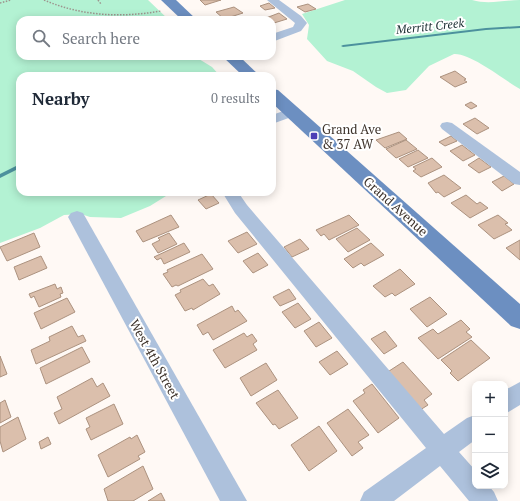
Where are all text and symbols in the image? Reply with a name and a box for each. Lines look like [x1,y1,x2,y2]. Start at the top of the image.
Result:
water label: Merritt Creek [394,15,465,37]
search box [16,16,276,60]
icon: search [30,27,52,49]
text: Search here [62,28,140,48]
text: Nearby [32,87,90,110]
text: 0 results [211,89,260,107]
place label: Grand Ave & 37 AW [322,120,381,153]
marker: Grand Ave & 37 AW [309,131,319,141]
street label: Grand Avenue [360,172,432,240]
street label: West 4th Street [126,316,184,402]
map controls [472,381,508,489]
button: + [472,381,508,417]
button: − [472,417,508,453]
button: layers [472,453,508,489]

